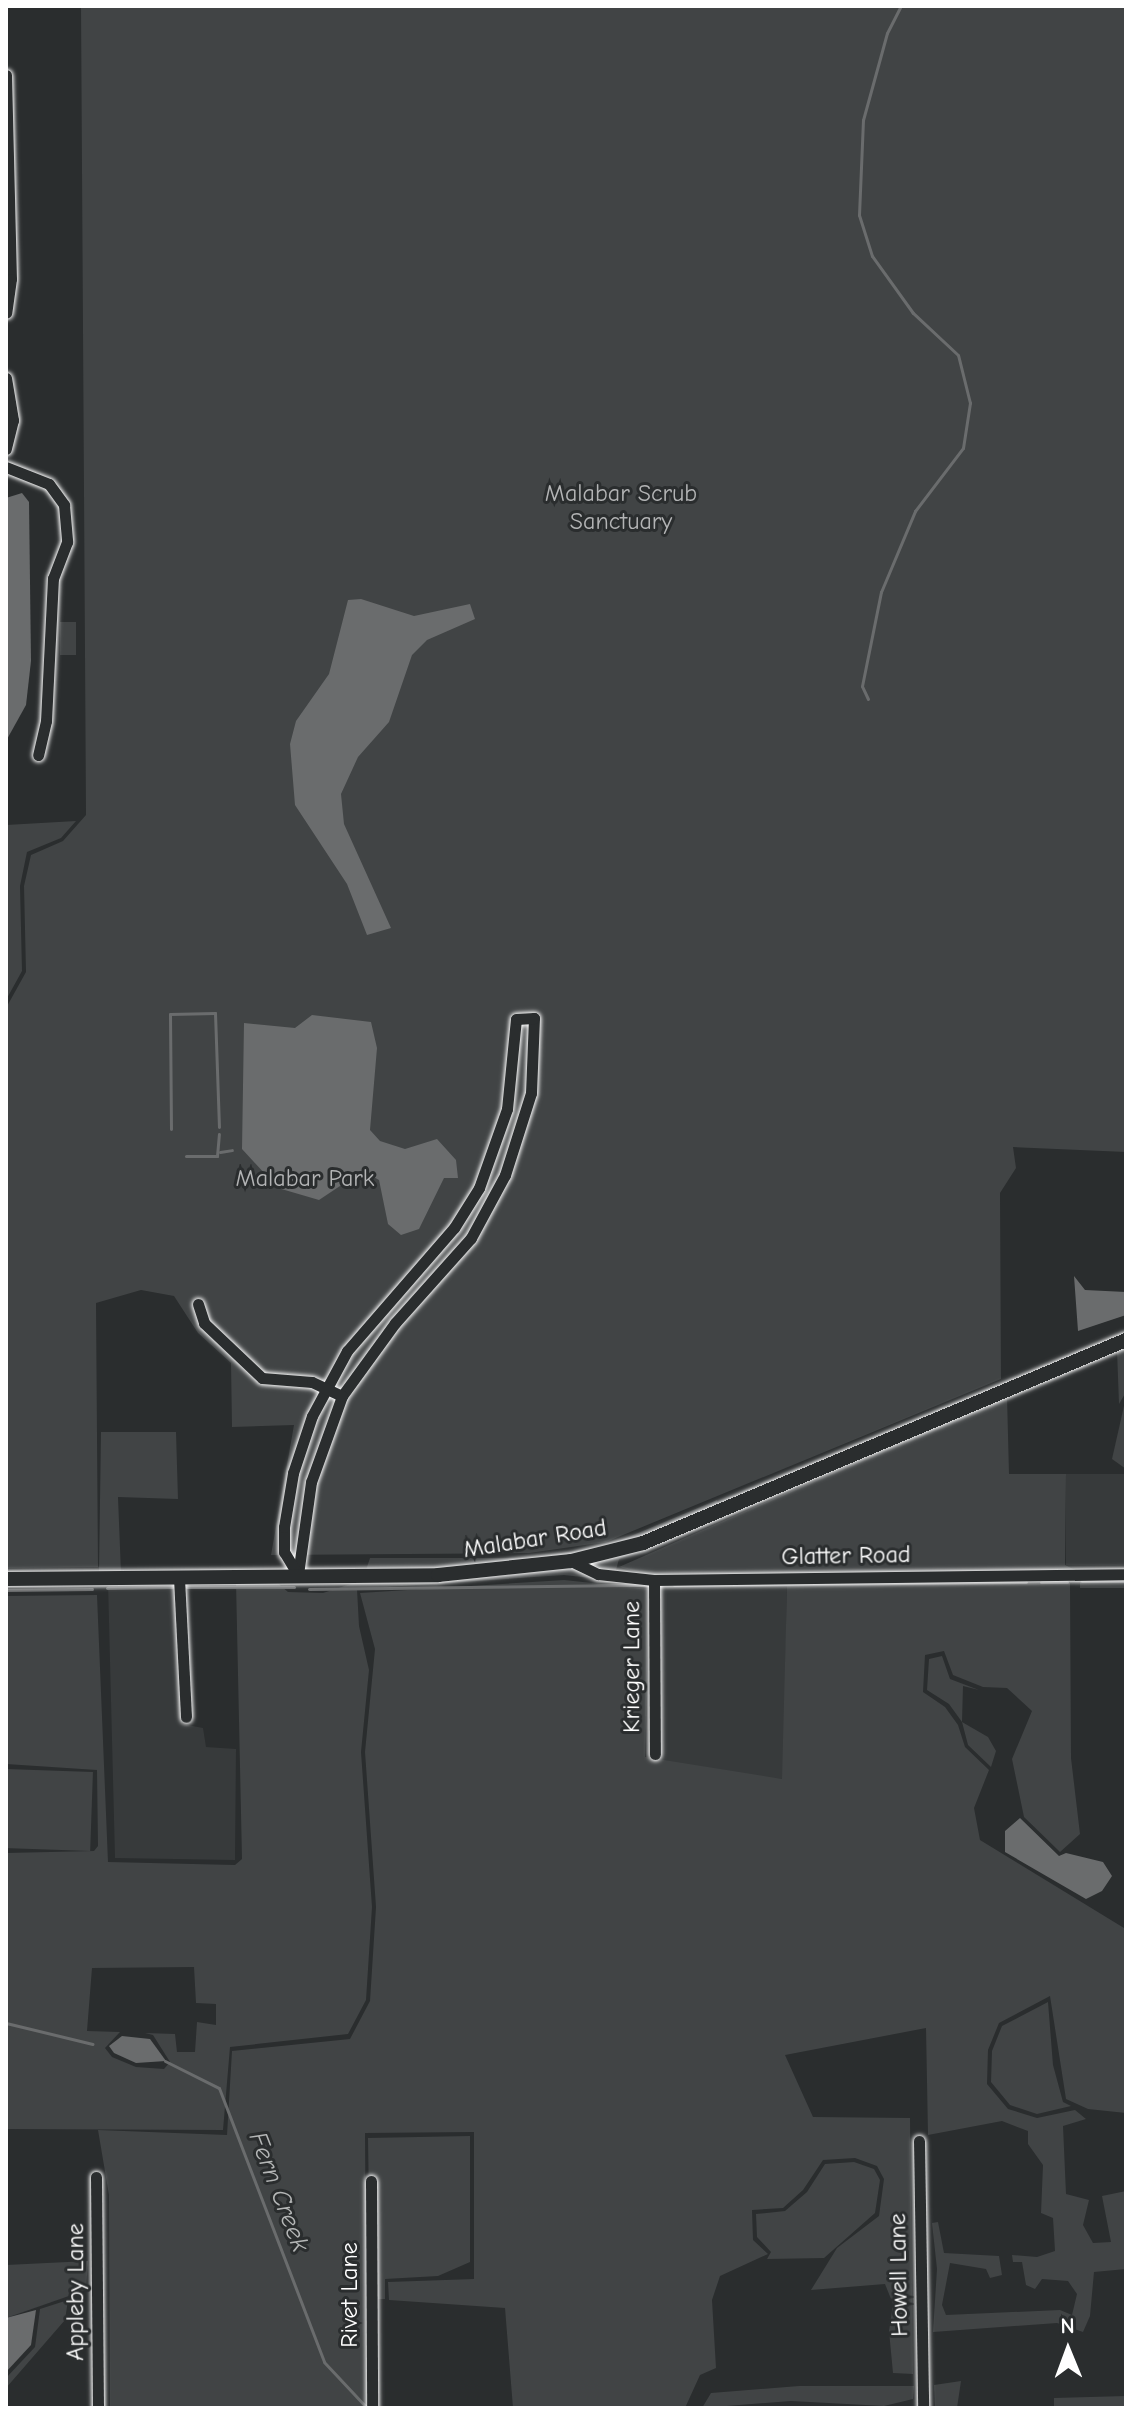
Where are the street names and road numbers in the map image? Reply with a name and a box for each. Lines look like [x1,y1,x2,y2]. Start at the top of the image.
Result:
street label: Malabar Road [461,1513,609,1565]
street label: Glatter Road [781,1540,911,1572]
street label: Krieger Lane [618,1601,646,1733]
street label: Howell Lane [884,2213,914,2337]
street label: Appleby Lane [62,2223,90,2361]
street label: Rivet Lane [336,2242,364,2348]

